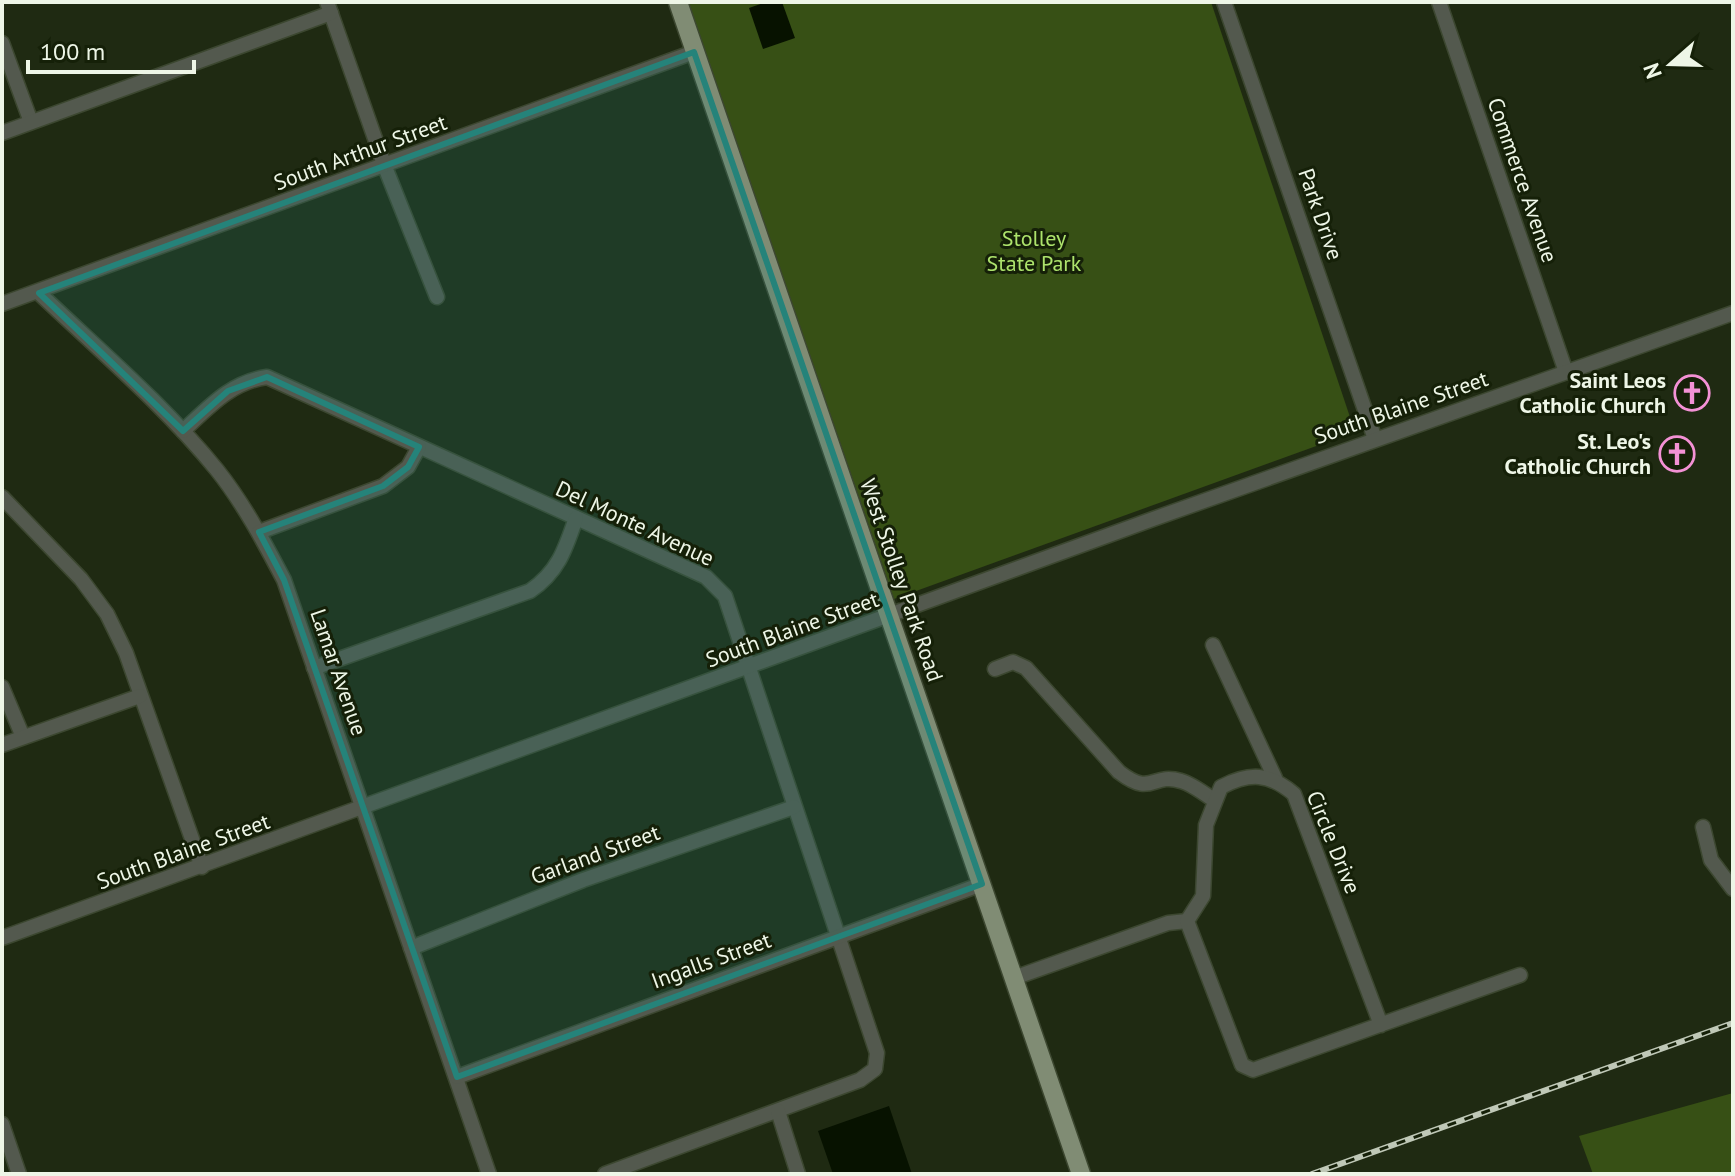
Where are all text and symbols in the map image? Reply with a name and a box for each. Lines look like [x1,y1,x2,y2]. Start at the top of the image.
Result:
scale bar [28,24,194,74]
north arrow [1631,24,1711,104]
text: 100 m [40,36,105,67]
text: N [1637,59,1668,82]
street label: Commerce Avenue [1482,94,1564,266]
street label: South Arthur Street [270,108,451,196]
street label: Park Drive [1292,165,1350,263]
park label: Stolley State Park [987,224,1082,277]
street label: South Blaine Street [1310,364,1492,450]
place label: Saint Leos Catholic Church [1520,366,1666,419]
church icon: Saint Leos Catholic Church [1673,374,1711,412]
place label: St. Leo's Catholic Church [1505,427,1651,480]
church icon: St. Leo's Catholic Church [1658,435,1696,473]
street label: Del Monte Avenue [551,474,719,572]
street label: West Stolley Park Road [854,475,950,685]
street label: South Blaine Street [702,585,883,673]
street label: Lamar Avenue [304,605,374,739]
street label: Circle Drive [1301,786,1367,898]
street label: South Blaine Street [93,807,274,895]
street label: Garland Street [527,818,664,890]
street label: Ingalls Street [647,925,775,995]

